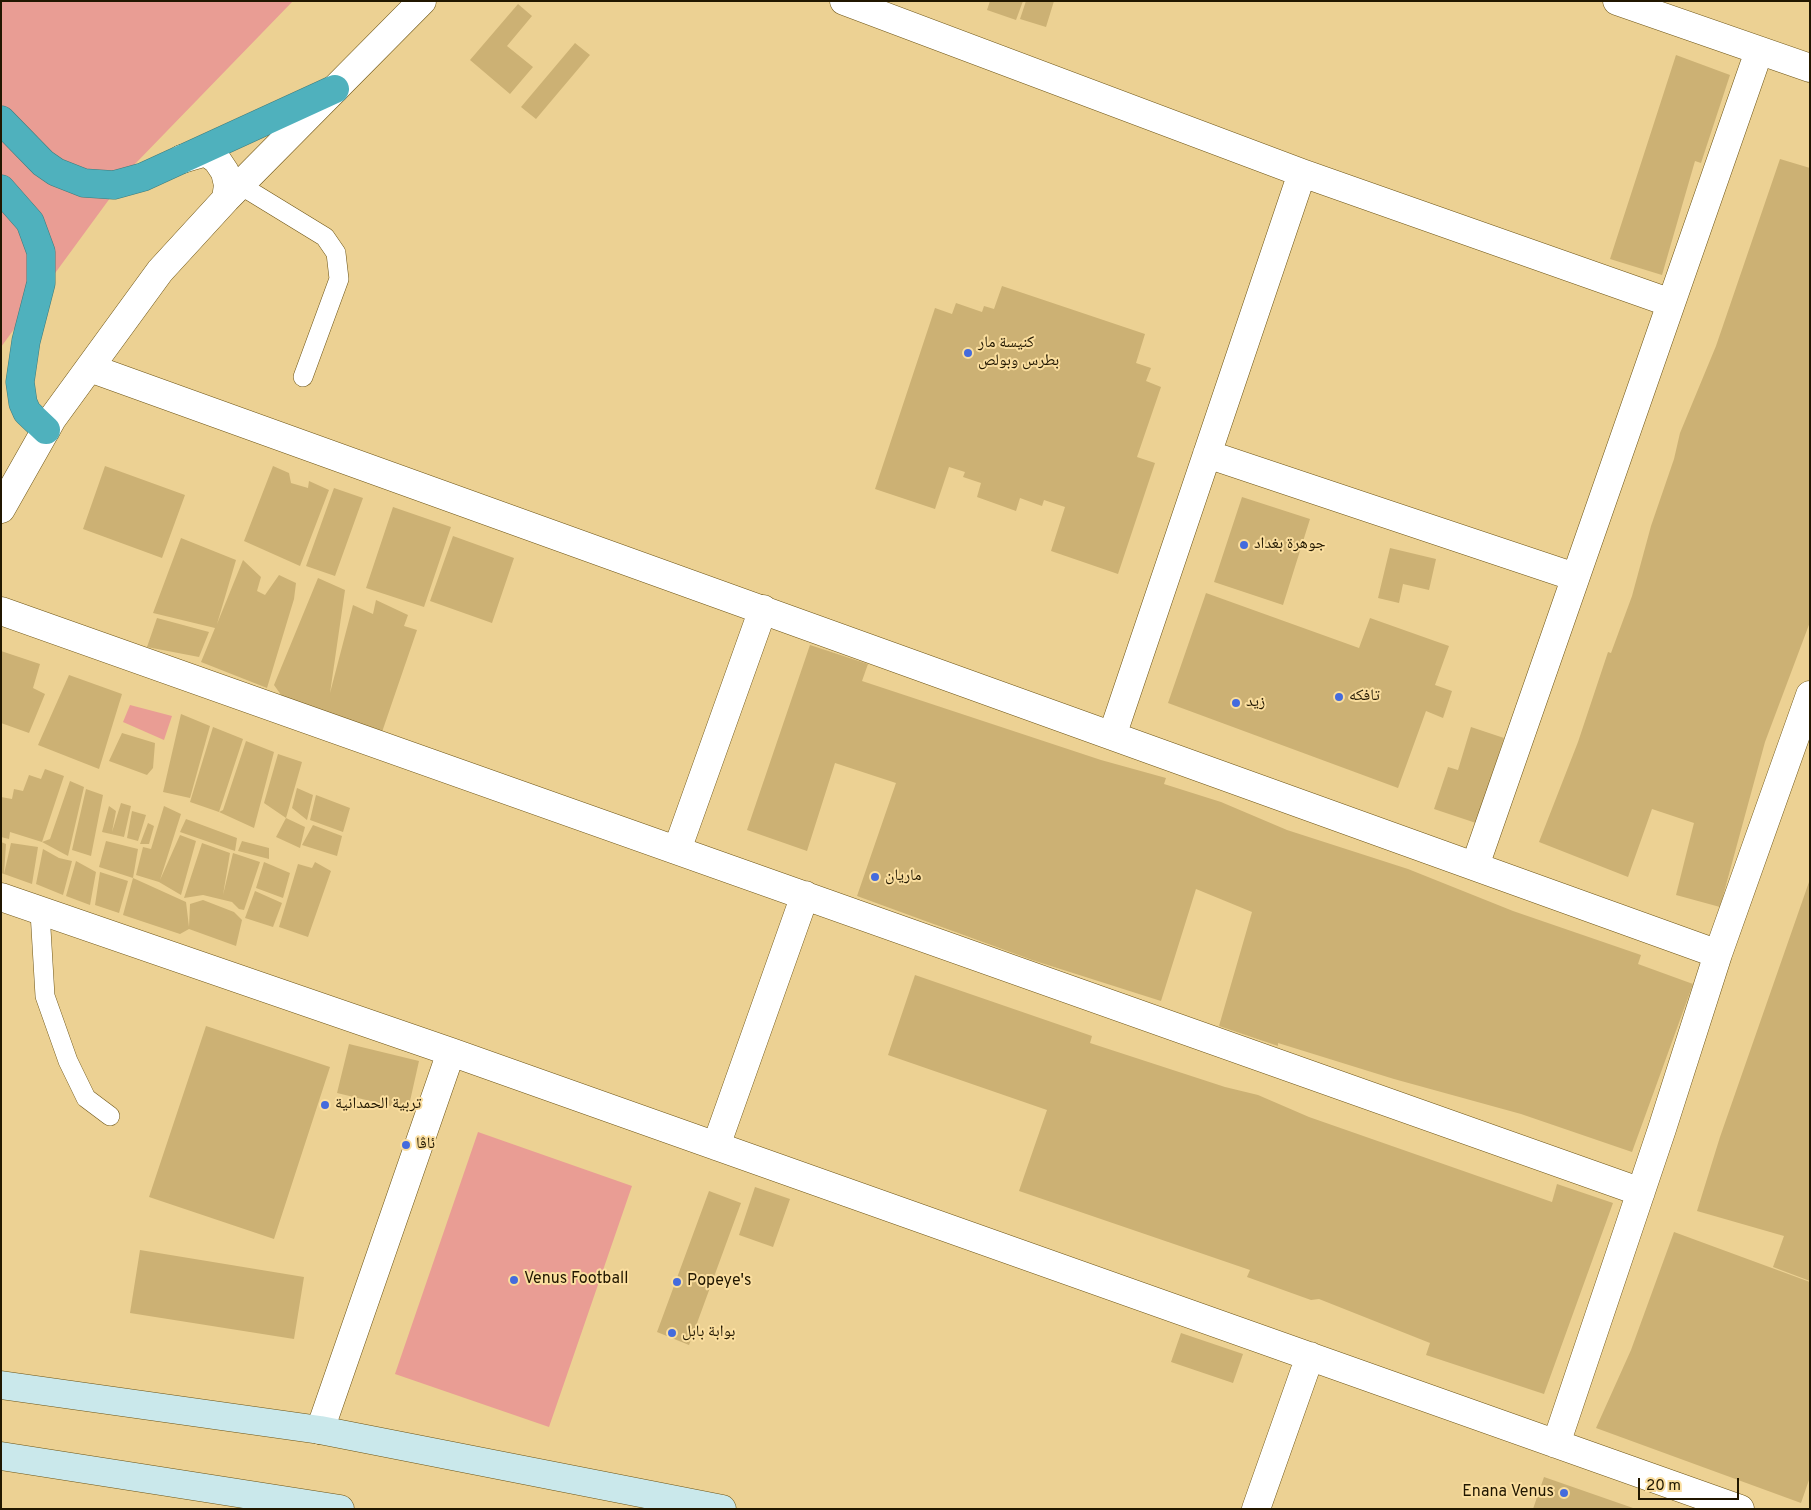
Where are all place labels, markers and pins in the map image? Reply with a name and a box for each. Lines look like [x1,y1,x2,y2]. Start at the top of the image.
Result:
place label: كنيسة مار بطرس وبولص [978,334,1059,372]
marker: كنيسة مار بطرس وبولص [962,347,974,359]
place label: جوهرة بغداد [1254,535,1326,555]
marker: جوهرة بغداد [1238,539,1250,551]
place label: تافكه [1349,687,1380,707]
marker: تافكه [1333,691,1345,703]
place label: زيد [1246,693,1265,713]
marker: زيد [1230,697,1242,709]
place label: ماريان [885,867,921,887]
marker: ماريان [869,871,881,883]
place label: تربية الحمدانية [335,1095,421,1115]
marker: تربية الحمدانية [319,1099,331,1111]
place label: ئاڤا [416,1135,435,1155]
marker: ئاڤا [400,1139,412,1151]
place label: Venus Football [524,1270,628,1290]
place label: Popeye's [687,1272,751,1292]
marker: Venus Football [508,1274,520,1286]
marker: Popeye's [671,1276,683,1288]
place label: بوابة بابل [682,1323,735,1343]
marker: بوابة بابل [666,1327,678,1339]
place label: Enana Venus [1462,1483,1554,1503]
marker: Enana Venus [1558,1487,1570,1499]

